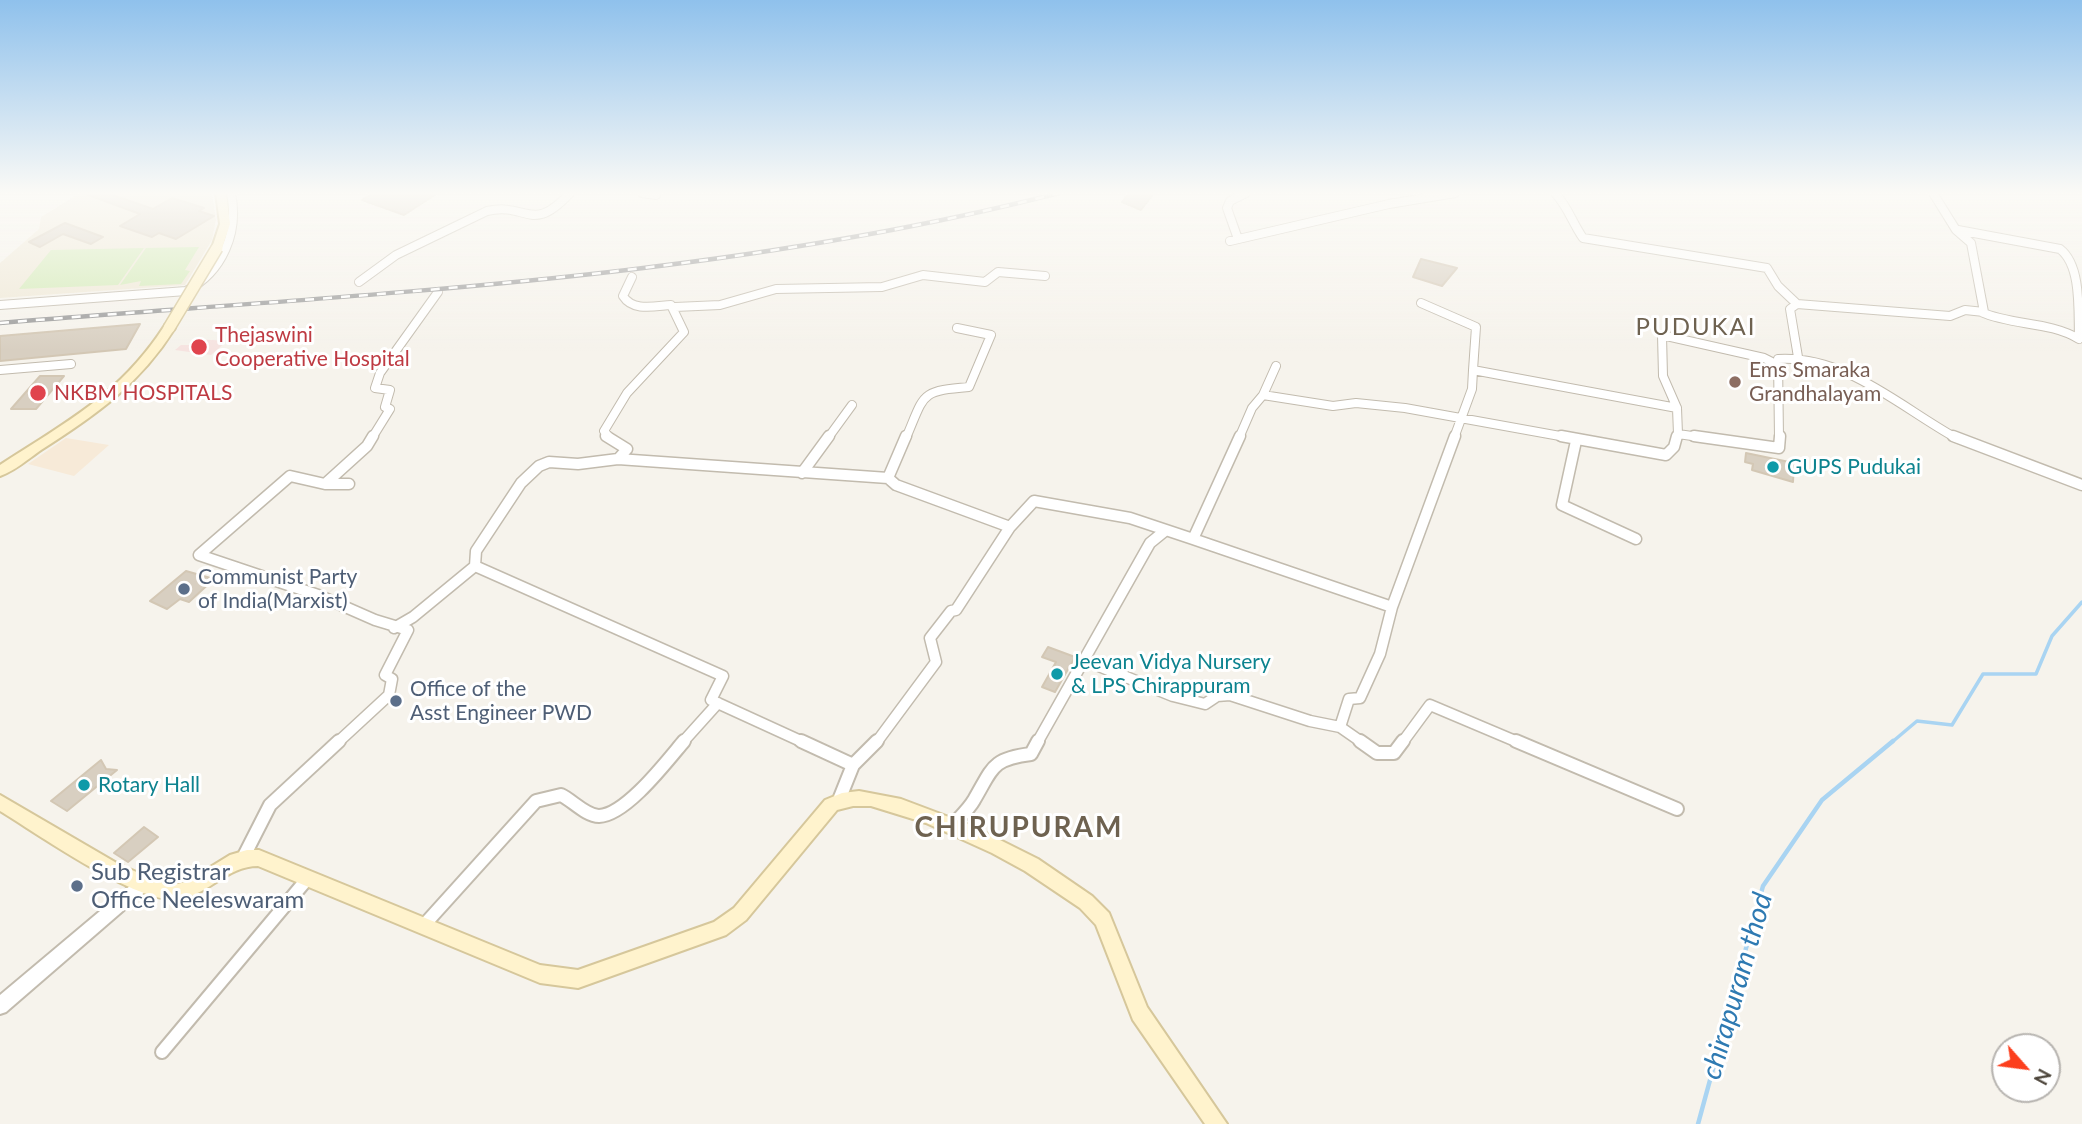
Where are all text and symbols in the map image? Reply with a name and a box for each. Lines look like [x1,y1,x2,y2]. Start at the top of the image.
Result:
district label: PUDUKAI [1636,313,1756,341]
place label: Thejaswini Cooperative Hospital [215,322,410,372]
marker: Thejaswini Cooperative Hospital [189,337,209,357]
place label: Ems Smaraka Grandhalayam [1749,357,1881,407]
marker: Ems Smaraka Grandhalayam [1727,374,1743,390]
place label: NKBM HOSPITALS [54,380,232,406]
marker: NKBM HOSPITALS [28,383,48,403]
place label: GUPS Pudukai [1787,454,1921,480]
marker: GUPS Pudukai [1765,459,1781,475]
place label: Communist Party of India(Marxist) [198,564,357,614]
marker: Communist Party of India(Marxist) [176,581,192,597]
place label: Jeevan Vidya Nursery & LPS Chirappuram [1071,649,1271,699]
marker: Jeevan Vidya Nursery & LPS Chirappuram [1049,666,1065,682]
place label: Office of the Asst Engineer PWD [410,676,592,726]
marker: Office of the Asst Engineer PWD [388,693,404,709]
place label: Rotary Hall [98,772,200,798]
marker: Rotary Hall [76,777,92,793]
district label: CHIRUPURAM [916,811,1122,845]
place label: Sub Registrar Office Neeleswaram [91,858,304,914]
marker: Sub Registrar Office Neeleswaram [69,878,85,894]
water label: chirapuram thod [1694,889,1780,1083]
north arrow [1991,1033,2061,1103]
text: N [2030,1065,2057,1089]

